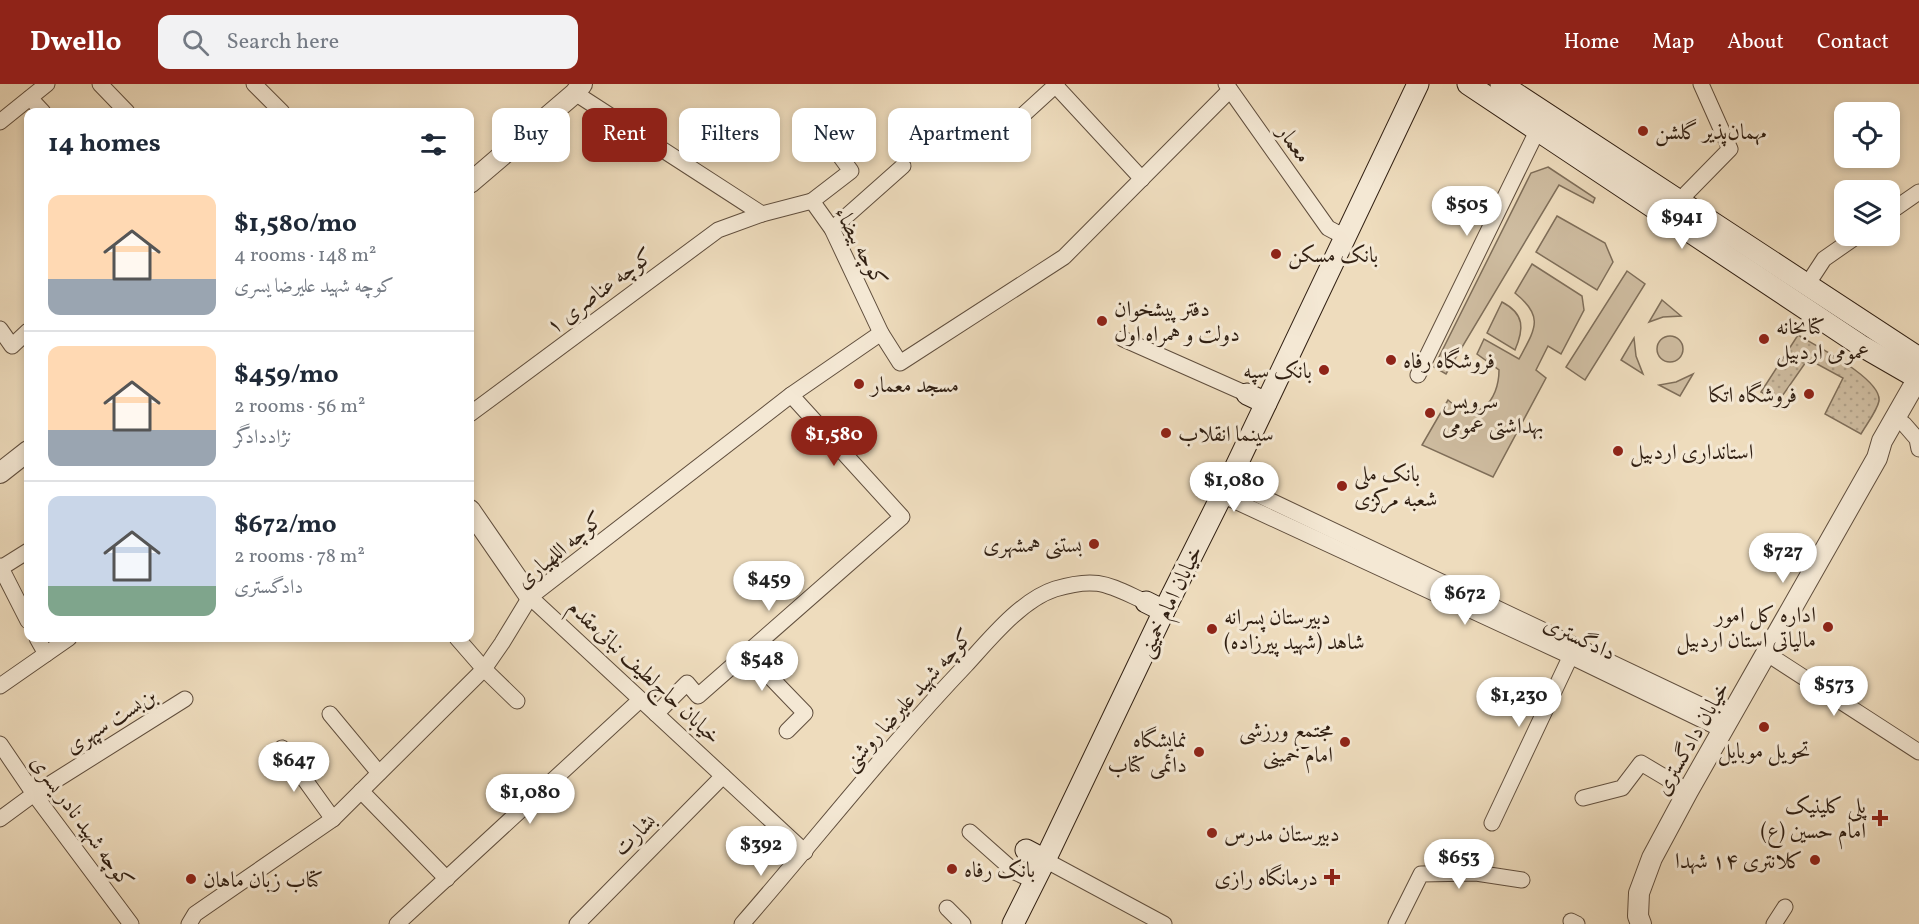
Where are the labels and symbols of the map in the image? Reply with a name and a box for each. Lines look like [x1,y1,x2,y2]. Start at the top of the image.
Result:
street label: معمار [1267,117,1317,170]
place label: مهمان‌پذیر گلشن [1655,118,1767,149]
marker: مهمان‌پذیر گلشن [1636,124,1650,138]
pin: $505 [1431,186,1503,237]
pin: $941 [1646,199,1718,250]
street label: کوچه بیضاء [826,202,894,293]
street label: کوچه عناصری ۱ [540,241,661,343]
place label: بانک مسکن [1288,241,1378,272]
marker: بانک مسکن [1269,247,1283,261]
place label: دفتر پیشخوان دولت و همراه اول [1114,295,1240,351]
place label: کتابخانه عمومی اردبیل [1776,313,1869,369]
marker: دفتر پیشخوان دولت و همراه اول [1095,314,1109,328]
marker: کتابخانه عمومی اردبیل [1757,332,1771,346]
place label: فروشگاه رفاه [1403,347,1495,378]
marker: فروشگاه رفاه [1384,353,1398,367]
place label: بانک سپه [1243,357,1312,388]
marker: بانک سپه [1317,363,1331,377]
place label: مسجد معمار [869,371,959,402]
marker: مسجد معمار [852,377,866,391]
place label: فروشگاه اتکا [1709,381,1797,412]
place label: سرویس بهداشتی عمومی [1442,387,1544,443]
marker: فروشگاه اتکا [1802,387,1816,401]
marker: سرویس بهداشتی عمومی [1423,406,1437,420]
pin: $1,580 [785,416,883,467]
place label: سینما انقلاب [1178,420,1274,451]
marker: سینما انقلاب [1159,426,1173,440]
place label: استانداری اردبیل [1630,438,1754,469]
marker: استانداری اردبیل [1611,444,1625,458]
place label: بانک ملی شعبه مرکزی [1354,460,1437,516]
pin: $1,080 [1185,462,1283,513]
marker: بانک ملی شعبه مرکزی [1335,479,1349,493]
street label: کوچه اللهیاری [510,505,611,597]
place label: بستنی همشهری [983,531,1082,562]
pin: $727 [1747,533,1819,584]
marker: بستنی همشهری [1087,537,1101,551]
street label: خیابان امام خمینی [1131,541,1214,664]
pin: $459 [733,561,805,612]
pin: $672 [1429,575,1501,626]
street label: خیابان حاج‌لطیف نباتی‌مقدم [558,593,727,754]
place label: اداره کل امور مالیاتی استان اردبیل [1676,601,1816,657]
place label: دبیرستان پسرانه شاهد (شهید پیرزاده) [1224,603,1365,659]
street label: دادگستری [1538,609,1620,669]
marker: اداره کل امور مالیاتی استان اردبیل [1821,620,1835,634]
marker: دبیرستان پسرانه شاهد (شهید پیرزاده) [1205,622,1219,636]
street label: کوچه شهید علیرضا روشنی [836,623,981,779]
pin: $548 [726,641,798,692]
pin: $573 [1798,666,1870,717]
street label: خیابان دادگستری [1648,676,1738,802]
pin: $1,230 [1470,677,1568,728]
street label: بن‌بست سپهری [60,682,163,763]
place label: مجتمع ورزشی امام خمینی [1239,716,1334,774]
marker: تحویل موبایل [1757,720,1771,734]
place label: نمایشگاه دائمی کتاب [1108,726,1187,782]
marker: مجتمع ورزشی امام خمینی [1338,735,1352,749]
place label: تحویل موبایل [1718,737,1810,768]
pin: $647 [258,742,330,793]
marker: نمایشگاه دائمی کتاب [1192,745,1206,759]
street label: کوچه شهید نادر یسری [22,749,140,896]
pin: $1,080 [481,774,579,825]
place label: پلی کلینیک امام حسین (ع) [1761,792,1868,850]
street label: بشارت [607,807,664,864]
marker: پلی کلینیک امام حسین (ع) [1871,809,1889,827]
place label: دبیرستان مدرس [1224,820,1340,851]
pin: $392 [725,826,797,877]
marker: دبیرستان مدرس [1205,826,1219,840]
pin: $653 [1423,839,1495,890]
place label: کلانتری ۱۴ شهدا [1675,847,1803,878]
marker: کلانتری ۱۴ شهدا [1808,853,1822,867]
place label: بانک رفاه [964,856,1035,887]
marker: بانک رفاه [945,862,959,876]
place label: درمانگاه رازی [1214,864,1318,895]
place label: کتاب زبان ماهان [203,866,323,897]
marker: درمانگاه رازی [1323,868,1341,886]
marker: کتاب زبان ماهان [184,872,198,886]

